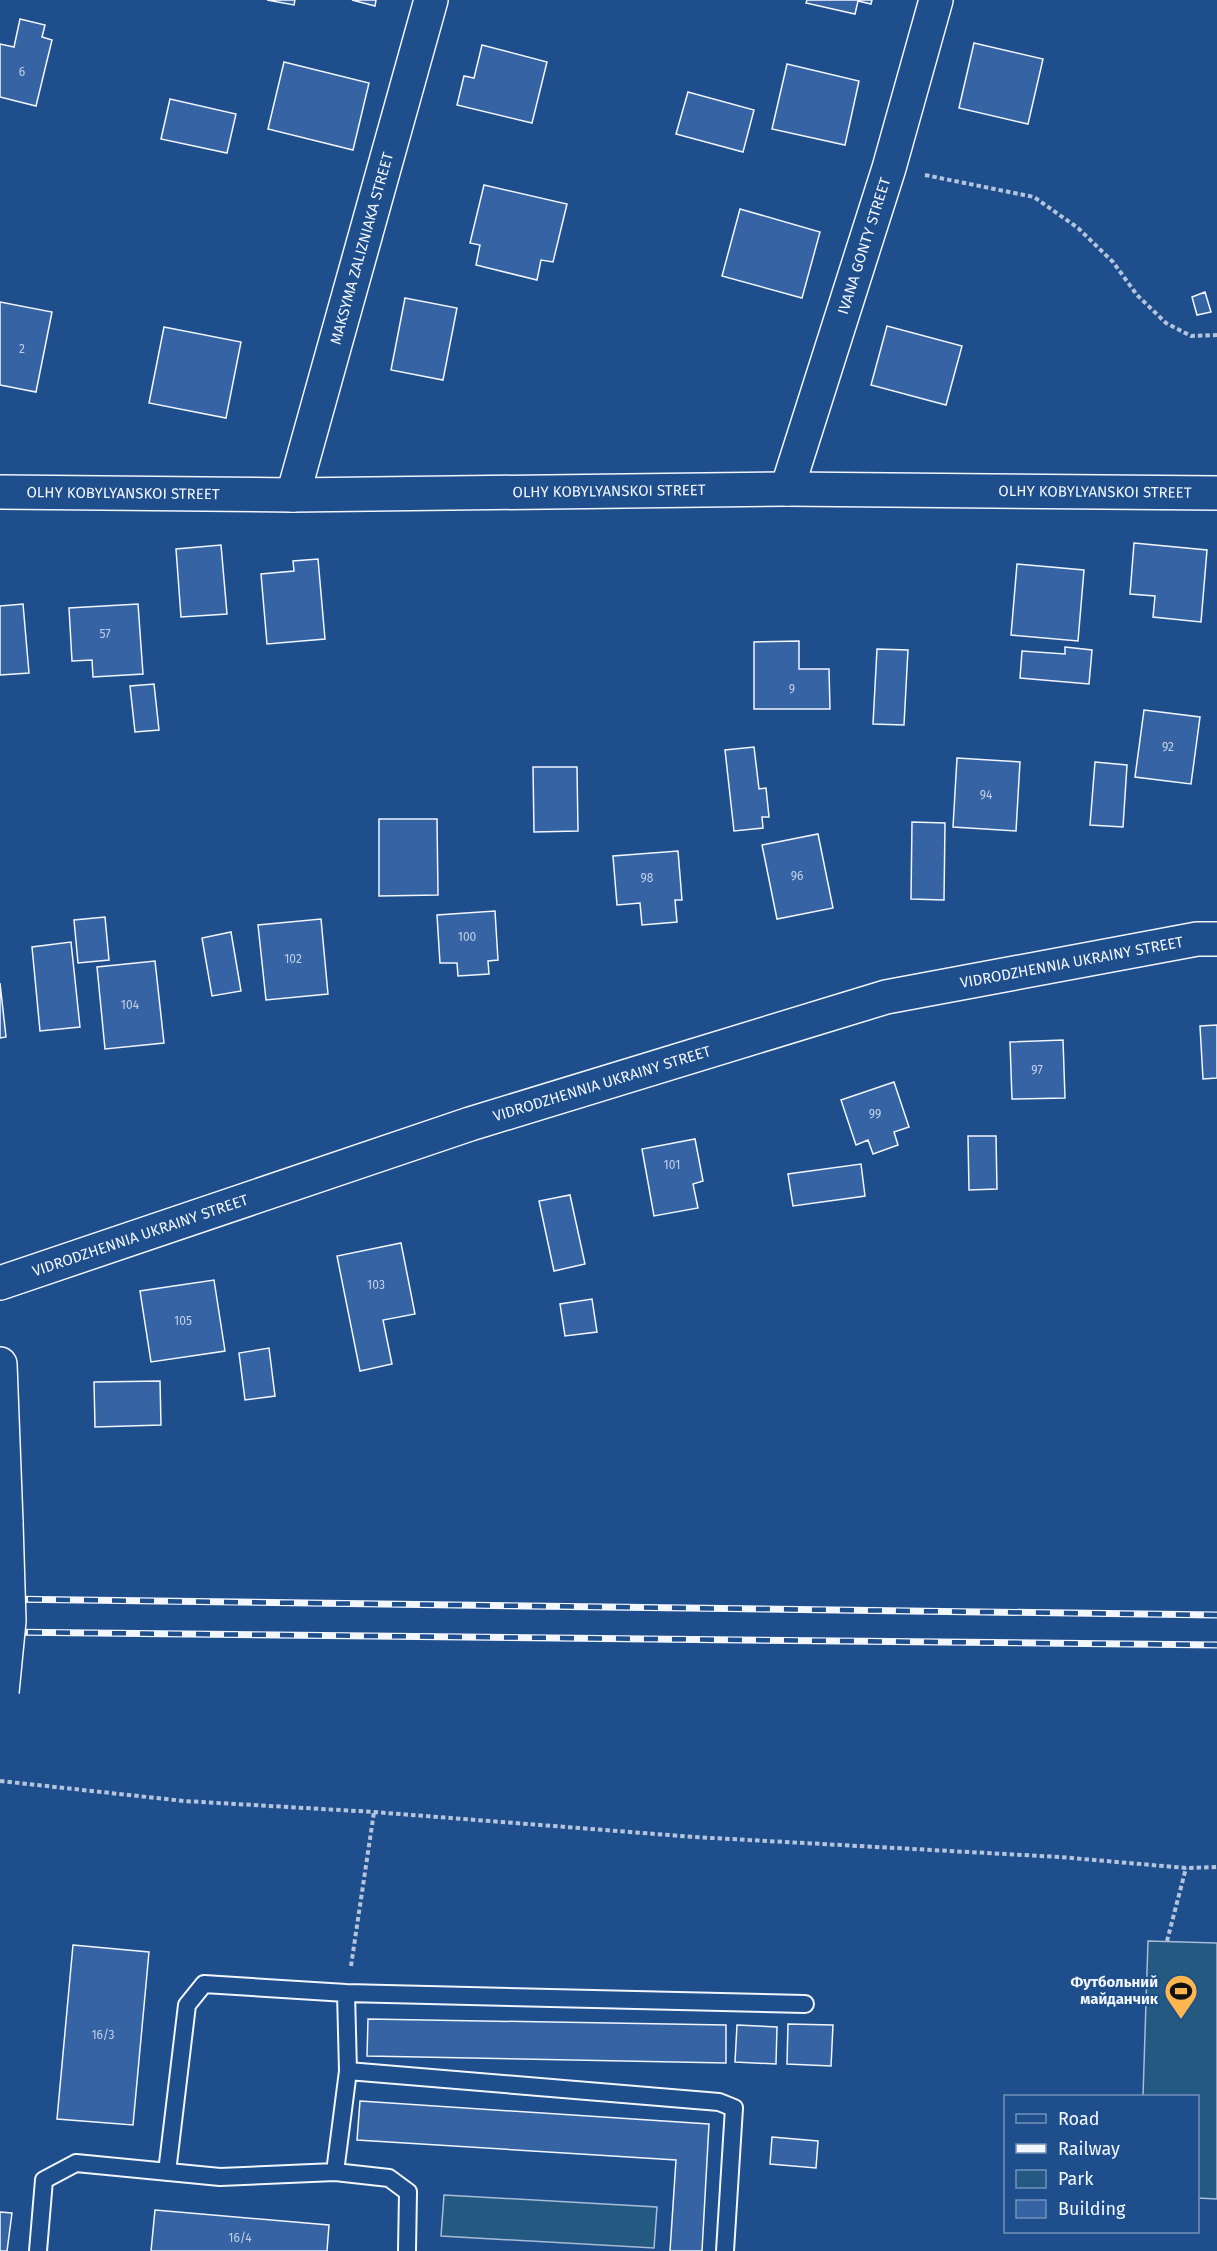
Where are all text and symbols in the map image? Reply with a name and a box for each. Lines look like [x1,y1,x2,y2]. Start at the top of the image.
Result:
house number: 6 [19,65,25,79]
street label: MAKSYMA ZALIZNIAKA STREET [326,150,397,346]
street label: IVANA GONTY STREET [834,175,894,317]
house number: 2 [19,342,25,356]
street label: OLHY KOBYLYANSKOI STREET [512,481,706,501]
street label: OLHY KOBYLYANSKOI STREET [998,482,1192,502]
street label: OLHY KOBYLYANSKOI STREET [26,483,220,503]
house number: 57 [99,627,111,641]
house number: 9 [789,682,795,696]
house number: 92 [1162,740,1174,754]
house number: 94 [980,788,993,802]
house number: 96 [791,869,803,883]
house number: 98 [641,871,654,885]
house number: 100 [458,930,477,944]
street label: VIDRODZHENNIA UKRAINY STREET [959,933,1185,992]
house number: 102 [284,952,302,966]
house number: 104 [121,998,140,1012]
street label: VIDRODZHENNIA UKRAINY STREET [491,1042,713,1125]
house number: 97 [1031,1063,1043,1077]
house number: 99 [869,1107,881,1121]
house number: 101 [664,1158,680,1172]
street label: VIDRODZHENNIA UKRAINY STREET [30,1191,251,1280]
house number: 103 [367,1278,385,1292]
house number: 105 [174,1314,192,1328]
place label: Футбольний майданчик [1070,1973,1159,2008]
sports icon: Футбольний майданчик [1163,1973,1199,2020]
house number: 16/3 [91,2028,115,2042]
legend [1004,2095,1199,2233]
text: Road [1058,2108,1100,2130]
text: Railway [1058,2138,1120,2160]
text: Park [1058,2168,1094,2190]
text: Building [1058,2198,1126,2220]
house number: 16/4 [228,2231,252,2245]

